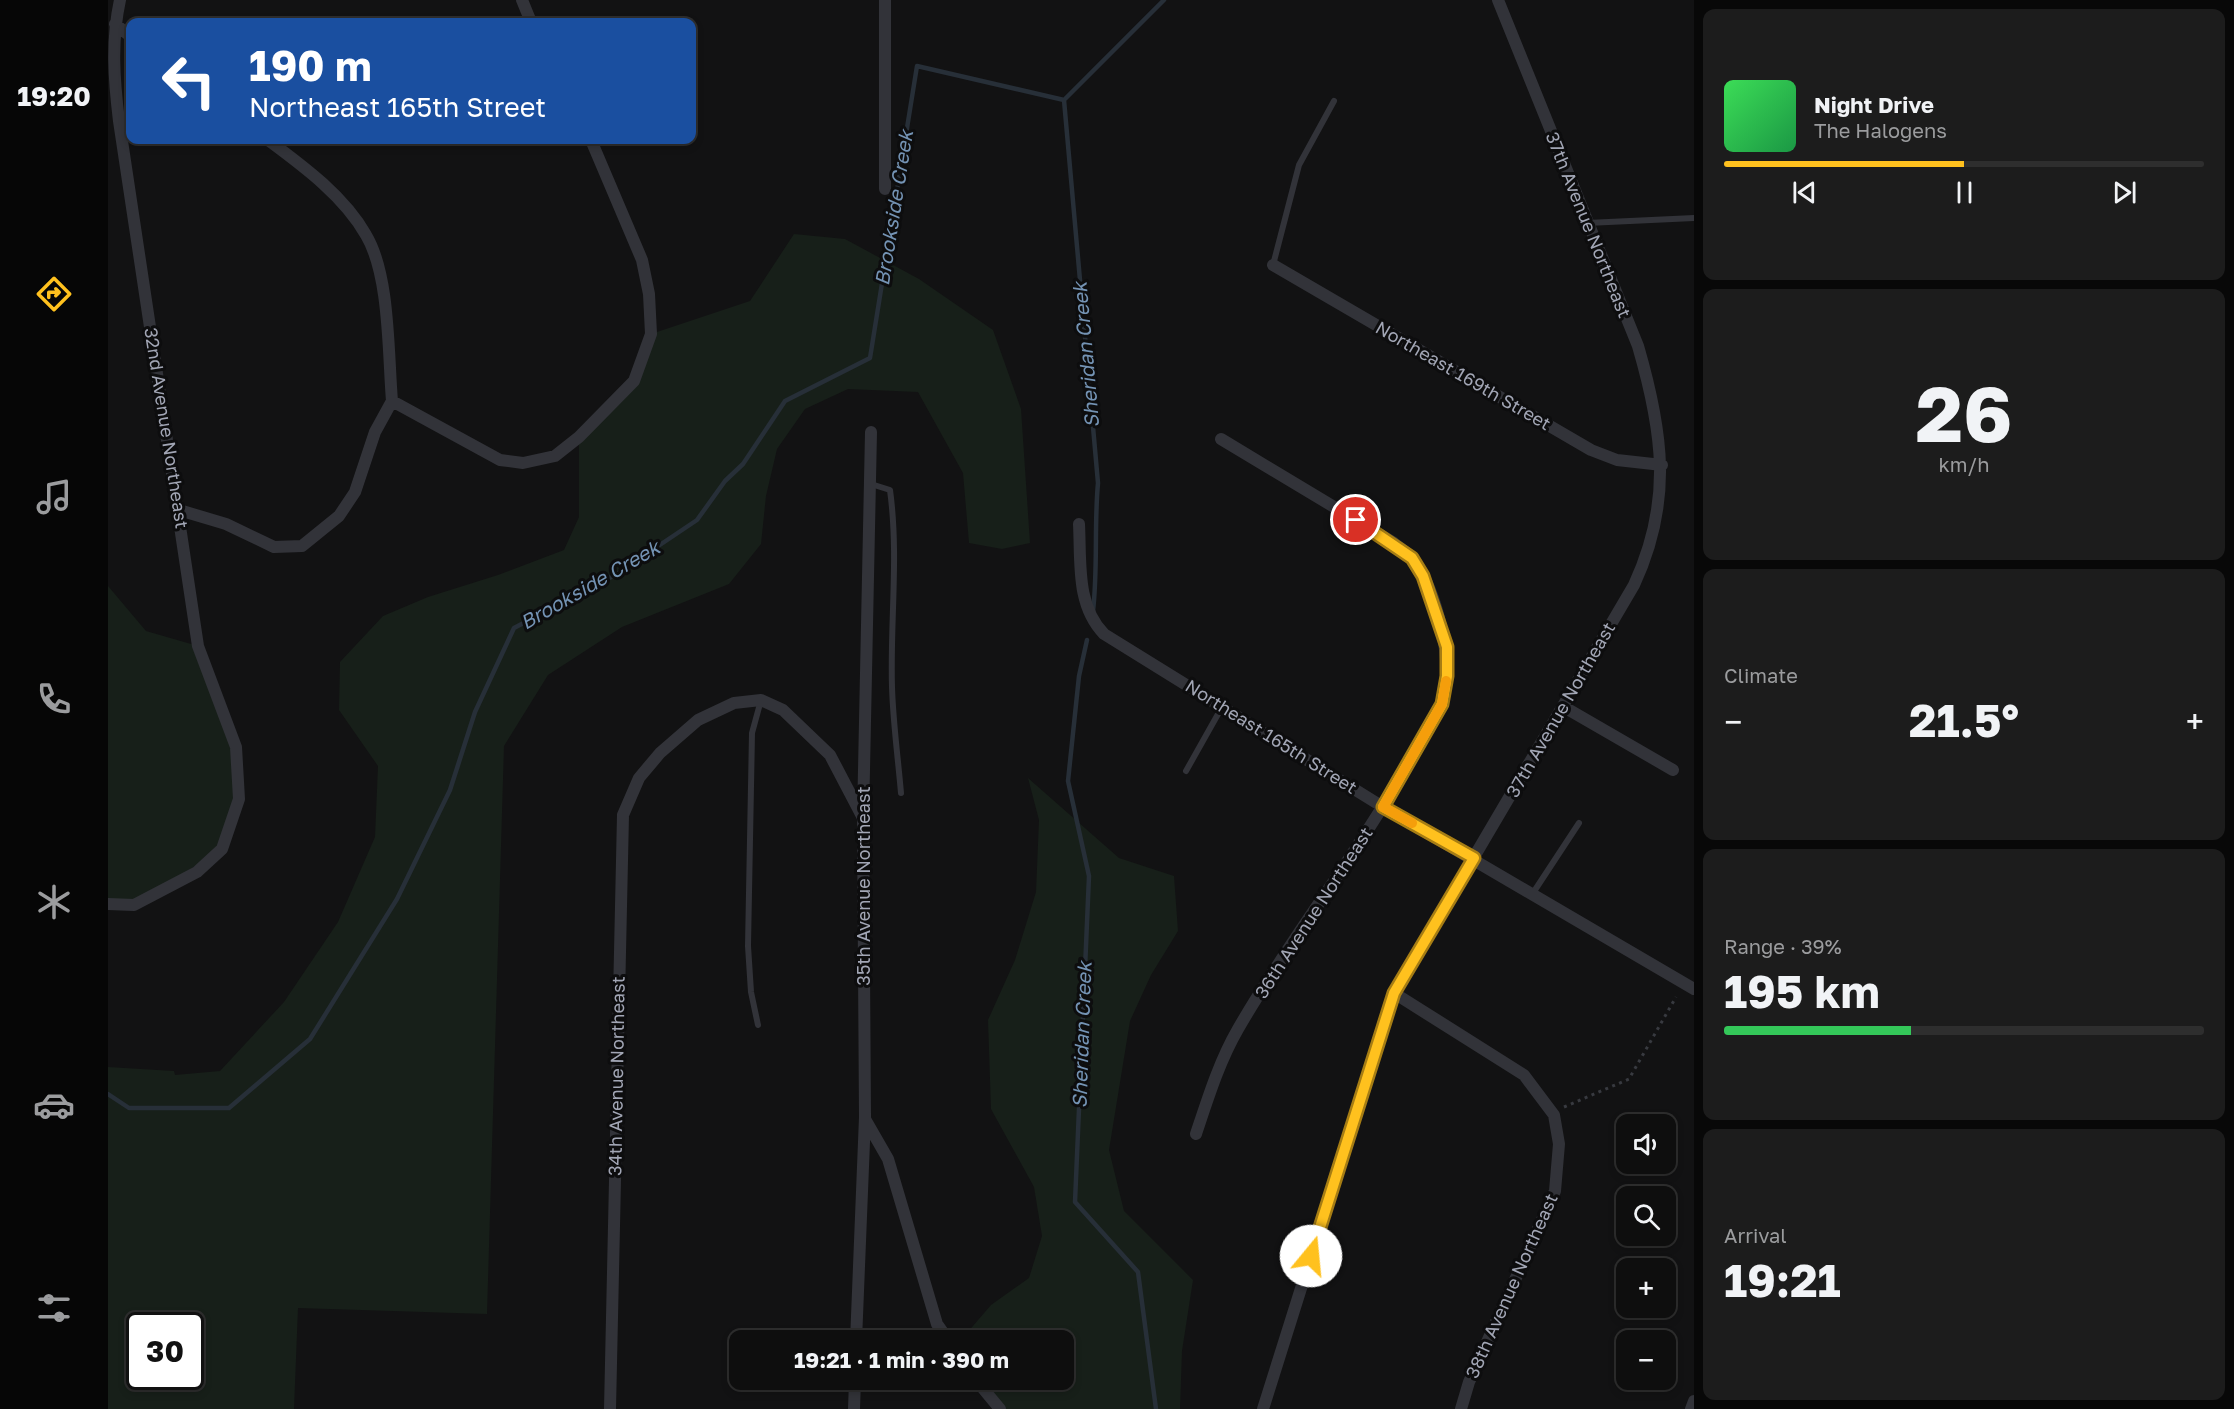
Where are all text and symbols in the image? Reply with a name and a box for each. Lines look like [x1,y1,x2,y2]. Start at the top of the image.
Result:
text: 190 m [249,40,372,90]
icon: left [150,42,228,120]
text: 19:20 [17,80,91,112]
text: Northeast 165th Street [249,91,546,123]
text: Night Drive [1814,91,1934,118]
text: The Halogens [1814,118,1947,142]
water label: Brookside Creek [869,126,918,287]
street label: 37th Avenue Northeast [1542,129,1636,321]
icon: previous [1788,176,1821,209]
icon: pause [1948,176,1981,209]
icon: next [2108,176,2141,209]
icon: directions [33,273,75,315]
water label: Sheridan Creek [1066,278,1103,429]
street label: Northeast 169th Street [1372,316,1555,434]
street label: 32nd Avenue Northeast [140,326,194,530]
text: 26 [1915,366,2013,459]
text: km/h [1939,452,1989,476]
icon: music [33,476,75,518]
pin [1330,494,1381,545]
icon: arrive [1339,503,1372,536]
water label: Brookside Creek [516,533,666,634]
street label: 37th Avenue Northeast [1501,618,1619,801]
text: Climate [1724,663,1798,687]
street label: Northeast 165th Street [1182,674,1361,798]
icon: phone [33,678,75,720]
text: 21.5° [1909,693,2019,747]
text: − [1724,702,1742,741]
text: + [2186,702,2204,741]
street label: 35th Avenue Northeast [852,786,874,986]
street label: 36th Avenue Northeast [1250,823,1377,1002]
icon: climate [33,881,75,923]
text: Range · 39% [1724,934,1842,958]
water label: Sheridan Creek [1066,959,1096,1109]
text: 195 km [1724,964,1880,1018]
street label: 34th Avenue Northeast [603,976,629,1176]
icon: car [33,1084,75,1126]
map controls [1616,1114,1676,1390]
button: sound [1616,1114,1676,1174]
button: search [1616,1186,1676,1246]
street label: 38th Avenue Northeast [1460,1190,1562,1381]
text: Arrival [1724,1223,1787,1247]
position arrow [1279,1224,1343,1288]
text: 19:21 [1724,1253,1841,1307]
button: + [1616,1258,1676,1318]
icon: filters [33,1287,75,1329]
speed limit sign: 30 [126,1312,204,1390]
button: − [1616,1330,1676,1390]
text: 19:21 · 1 min · 390 m [794,1346,1009,1373]

